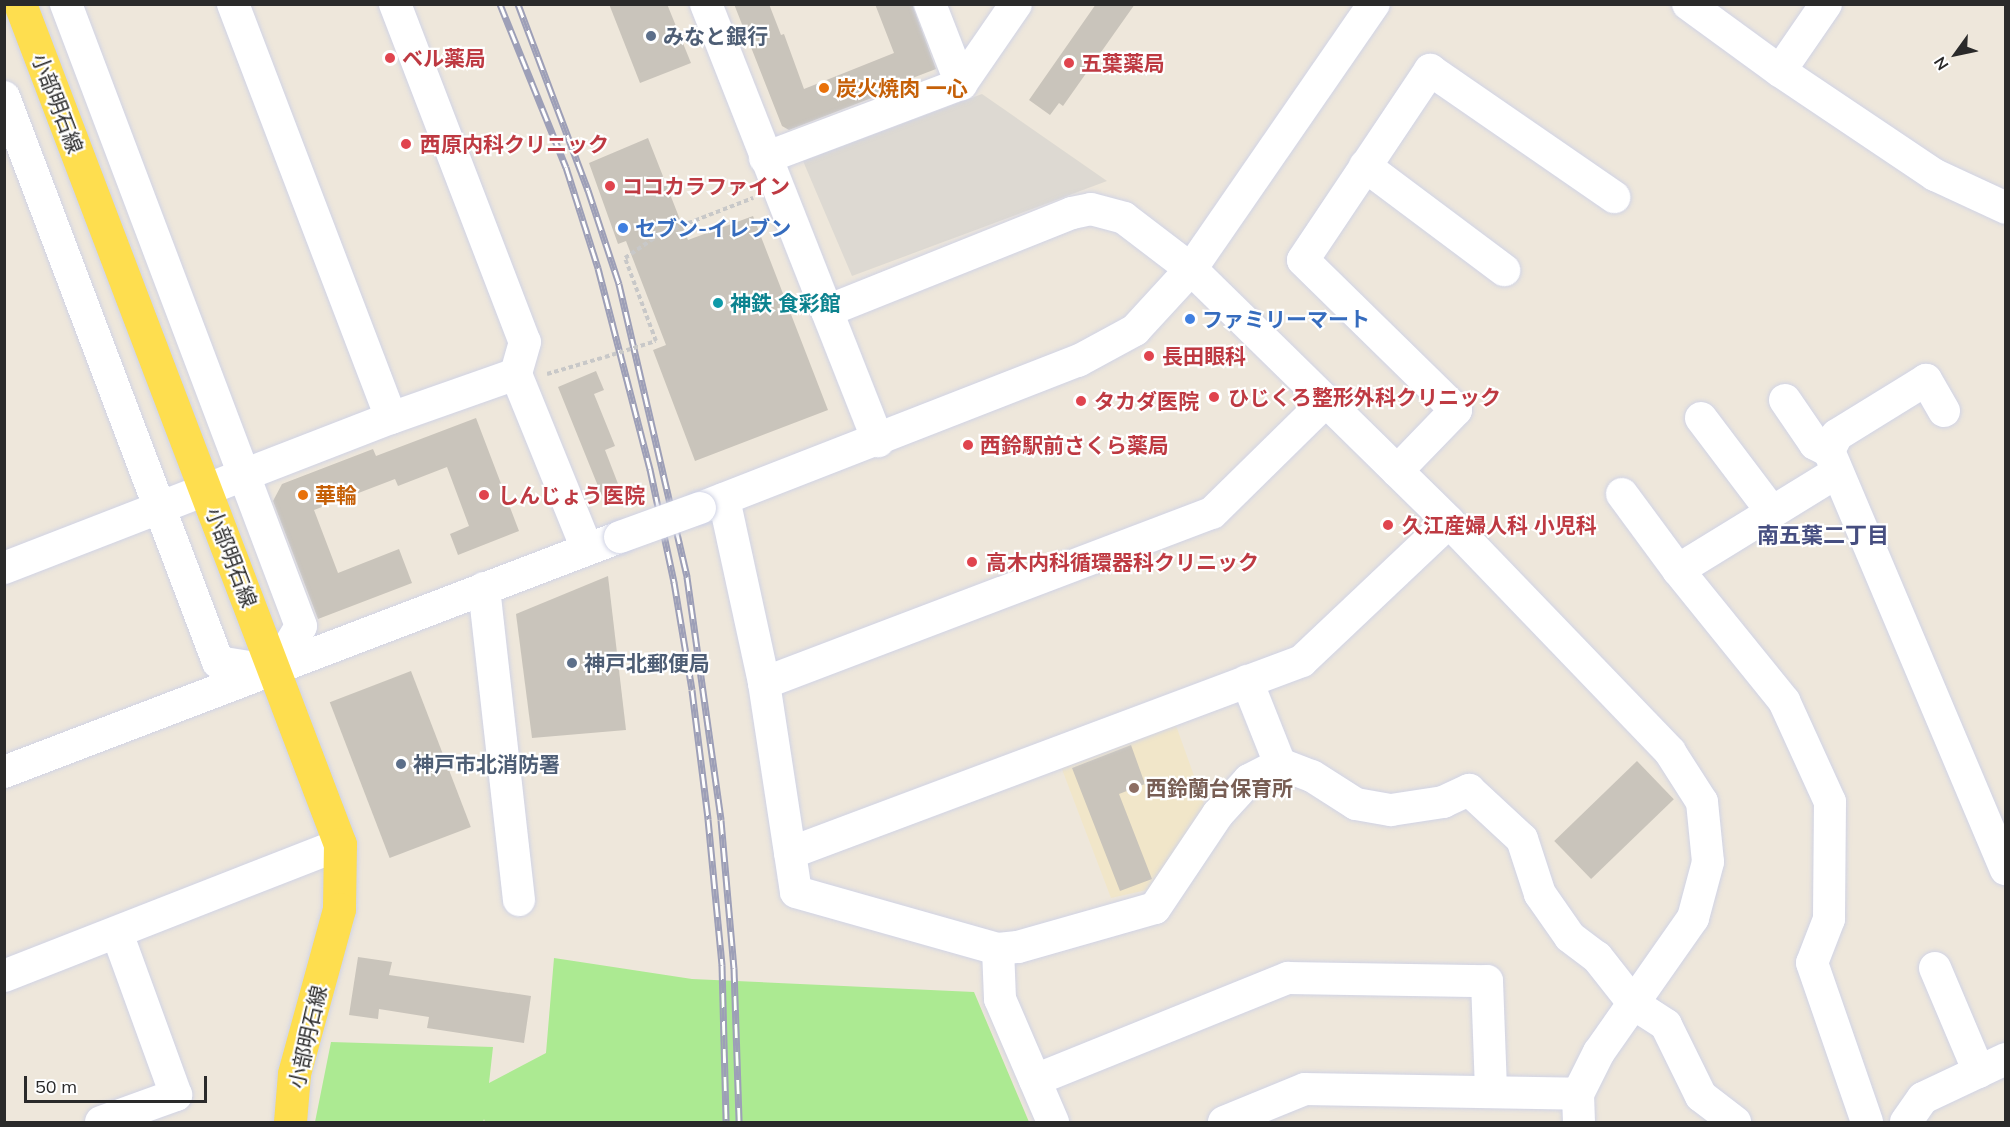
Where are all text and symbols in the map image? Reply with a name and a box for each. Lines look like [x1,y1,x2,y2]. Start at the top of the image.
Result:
place label: みなと銀行 [663,23,768,49]
north arrow [1926,24,1986,84]
marker: みなと銀行 [644,29,658,43]
place label: ベル薬局 [402,45,486,71]
street label: 小部明石線 [27,49,89,157]
place label: 五葉薬局 [1081,50,1165,76]
marker: ベル薬局 [383,51,397,65]
text: N [1929,53,1953,74]
marker: 五葉薬局 [1062,56,1076,70]
place label: 炭火焼肉 一心 [836,75,968,101]
marker: 炭火焼肉 一心 [817,81,831,95]
place label: 西原内科クリニック [420,131,609,157]
marker: 西原内科クリニック [397,135,415,153]
place label: ココカラファイン [622,173,790,199]
marker: ココカラファイン [603,179,617,193]
place label: セブン-イレブン [635,215,791,241]
marker: セブン-イレブン [616,221,630,235]
place label: 神鉄 食彩館 [730,290,841,316]
marker: 神鉄 食彩館 [711,296,725,310]
place label: ファミリーマート [1202,306,1370,332]
marker: ファミリーマート [1183,312,1197,326]
place label: 長田眼科 [1162,343,1246,369]
marker: 長田眼科 [1140,347,1158,365]
place label: ひじくろ整形外科クリニック [1228,384,1501,410]
place label: タカダ医院 [1094,388,1199,414]
marker: ひじくろ整形外科クリニック [1205,388,1223,406]
marker: タカダ医院 [1072,392,1090,410]
place label: 西鈴駅前さくら薬局 [980,432,1169,458]
marker: 西鈴駅前さくら薬局 [961,438,975,452]
place label: 華輪 [315,482,357,508]
place label: しんじょう医院 [498,482,645,508]
marker: しんじょう医院 [475,486,493,504]
marker: 華輪 [296,488,310,502]
street label: 小部明石線 [201,503,263,611]
place label: 久江産婦人科 小児科 [1402,512,1597,538]
marker: 久江産婦人科 小児科 [1379,516,1397,534]
district label: 南五葉二丁目 [1757,523,1889,549]
place label: 高木内科循環器科クリニック [986,549,1259,575]
marker: 高木内科循環器科クリニック [963,553,981,571]
place label: 神戸北郵便局 [584,650,710,676]
marker: 神戸北郵便局 [565,656,579,670]
place label: 神戸市北消防署 [413,751,560,777]
marker: 神戸市北消防署 [394,757,408,771]
place label: 西鈴蘭台保育所 [1146,775,1293,801]
marker: 西鈴蘭台保育所 [1127,781,1141,795]
street label: 小部明石線 [283,983,331,1091]
scale bar [27,1064,210,1102]
text: 50 m [35,1075,77,1098]

